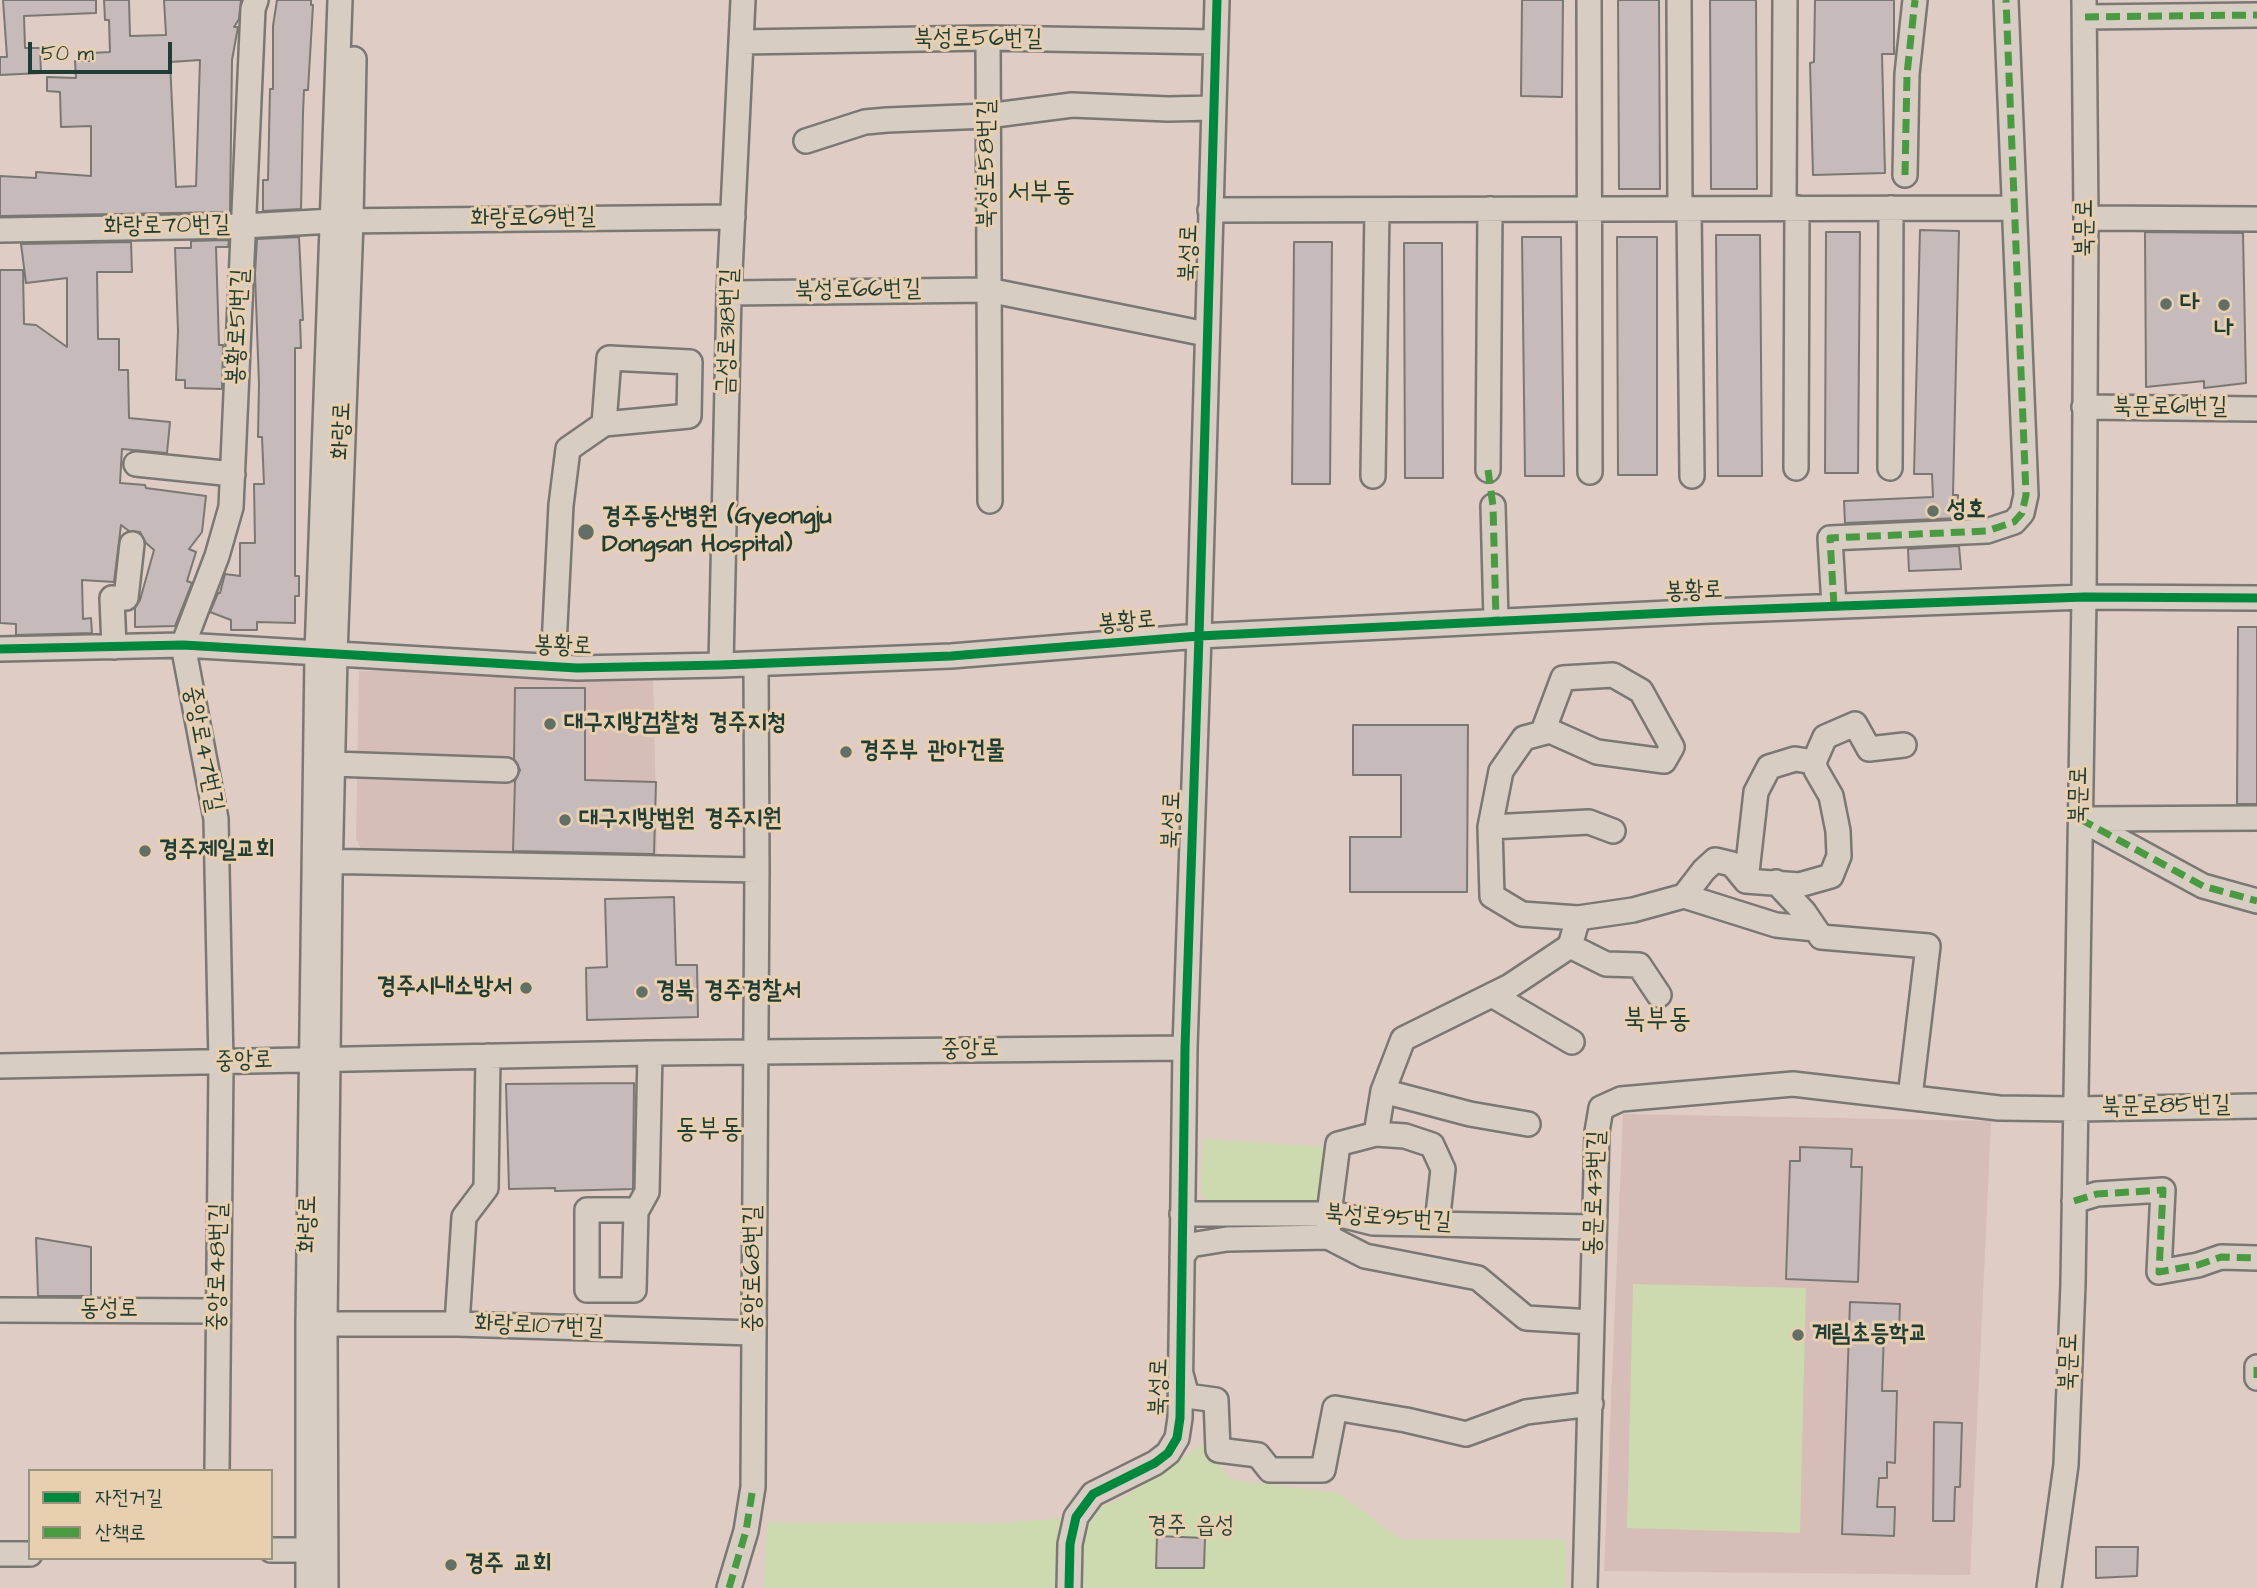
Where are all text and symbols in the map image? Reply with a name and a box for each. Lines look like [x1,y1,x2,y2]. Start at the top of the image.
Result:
street label: 북성로56번길 [914,26,1042,54]
scale bar [32,28,175,72]
text: 50 m [41,39,94,68]
street label: 북성로58번길 [974,99,1002,229]
district label: 서부동 [1007,177,1075,211]
street label: 북문로 [2072,199,2100,257]
street label: 화랑로69번길 [470,204,596,234]
street label: 화랑로70번길 [104,211,230,243]
street label: 북성로 [1175,224,1205,282]
street label: 봉황로51번길 [222,268,256,386]
street label: 금성로318번길 [712,268,746,396]
street label: 북성로66번길 [794,275,922,307]
place label: 다 [2180,290,2199,318]
marker: 다 [2158,296,2174,312]
marker: 나 [2216,297,2232,313]
place label: 나 [2214,316,2234,344]
street label: 북문로61번길 [2113,394,2227,422]
street label: 화랑로 [328,402,358,460]
place label: 성호 [1947,497,1986,525]
marker: 성호 [1925,503,1941,519]
place label: 경주동산병원 (Gyeongju Dongsan Hospital) [602,504,832,560]
marker: 경주동산병원 (Gyeongju Dongsan Hospital) [576,522,596,542]
street label: 봉황로 [1665,577,1723,607]
street label: 봉황로 [1097,606,1157,640]
street label: 봉황로 [534,632,592,662]
street label: 중앙로47번길 [176,684,228,814]
place label: 대구지방검찰청 경주지청 [564,710,786,738]
marker: 대구지방검찰청 경주지청 [542,716,558,732]
place label: 경주부 관아건물 [860,738,1005,766]
marker: 경주부 관아건물 [838,744,854,760]
street label: 북문로 [2065,766,2095,824]
street label: 북성로 [1158,791,1188,849]
place label: 대구지방법원 경주지원 [579,806,782,834]
marker: 대구지방법원 경주지원 [557,812,573,828]
place label: 경주제일교회 [159,837,275,865]
marker: 경주제일교회 [137,843,153,859]
place label: 경주시내소방서 [377,974,512,1002]
place label: 경북 경주경찰서 [656,978,801,1006]
marker: 경주시내소방서 [518,980,534,996]
marker: 경북 경주경찰서 [634,984,650,1000]
district label: 북부동 [1623,1004,1691,1038]
street label: 중앙로 [941,1035,999,1065]
street label: 중앙로 [215,1047,273,1077]
street label: 북문로85번길 [2101,1091,2231,1123]
district label: 동부동 [675,1114,743,1148]
street label: 동문로43번길 [1579,1130,1613,1256]
street label: 화랑로 [294,1195,324,1253]
street label: 북성로95번길 [1324,1200,1452,1238]
street label: 중앙로48번길 [203,1203,235,1331]
street label: 중앙로68번길 [740,1205,768,1333]
street label: 동성로 [80,1296,138,1324]
street label: 화랑로107번길 [474,1310,604,1344]
place label: 계림초등학교 [1812,1321,1928,1349]
marker: 계림초등학교 [1790,1327,1806,1343]
street label: 북문로 [2055,1333,2085,1391]
street label: 북성로 [1145,1358,1175,1416]
legend [28,1469,273,1560]
text: 자전거길 [95,1483,163,1512]
park label: 경주 읍성 [1148,1513,1234,1541]
text: 산책로 [95,1518,146,1547]
place label: 경주 교회 [465,1551,552,1579]
marker: 경주 교회 [443,1557,459,1573]

